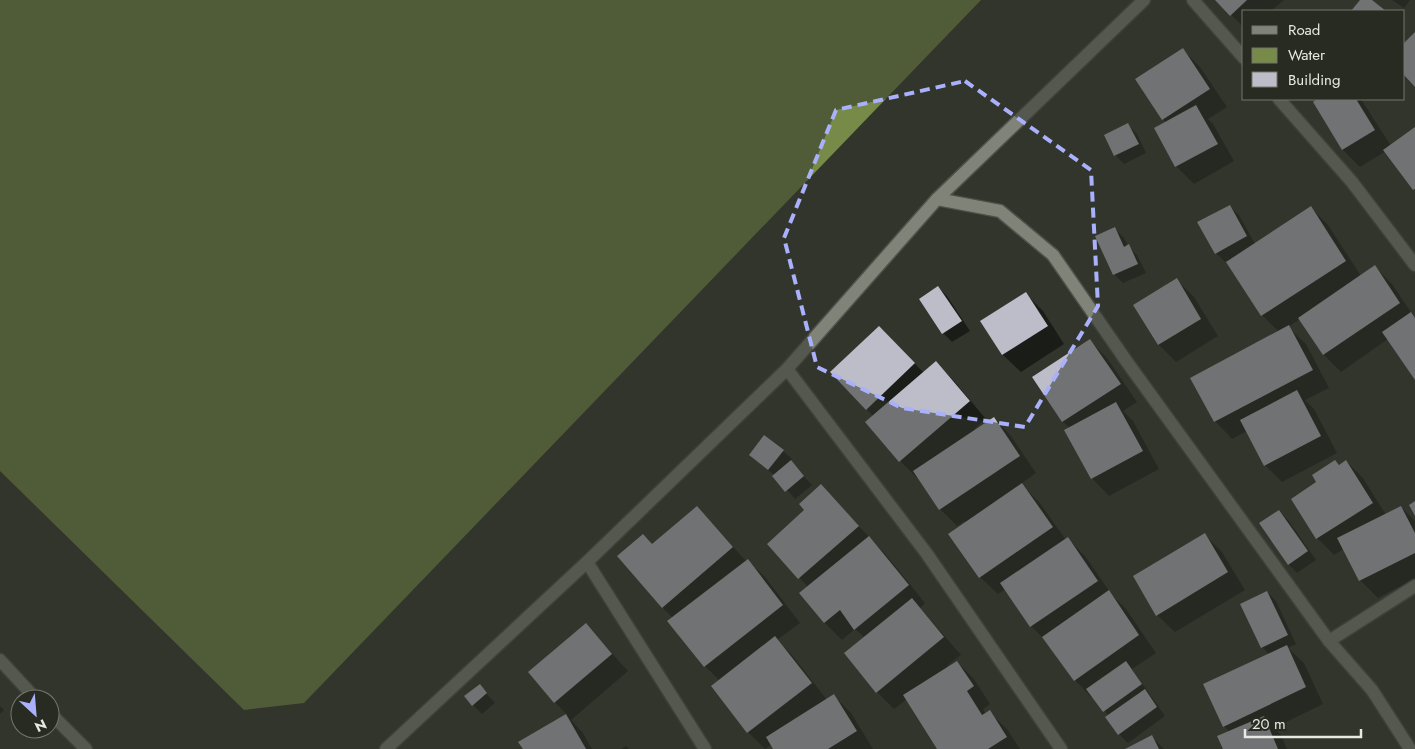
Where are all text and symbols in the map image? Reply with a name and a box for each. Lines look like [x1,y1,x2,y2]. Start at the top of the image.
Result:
legend [1242,10,1405,100]
text: Road [1288,19,1320,41]
text: Water [1288,44,1326,66]
text: Building [1288,69,1340,91]
north arrow [10,689,60,739]
scale bar [1245,706,1361,738]
text: 20 m [1252,713,1286,735]
text: N [31,714,50,737]

